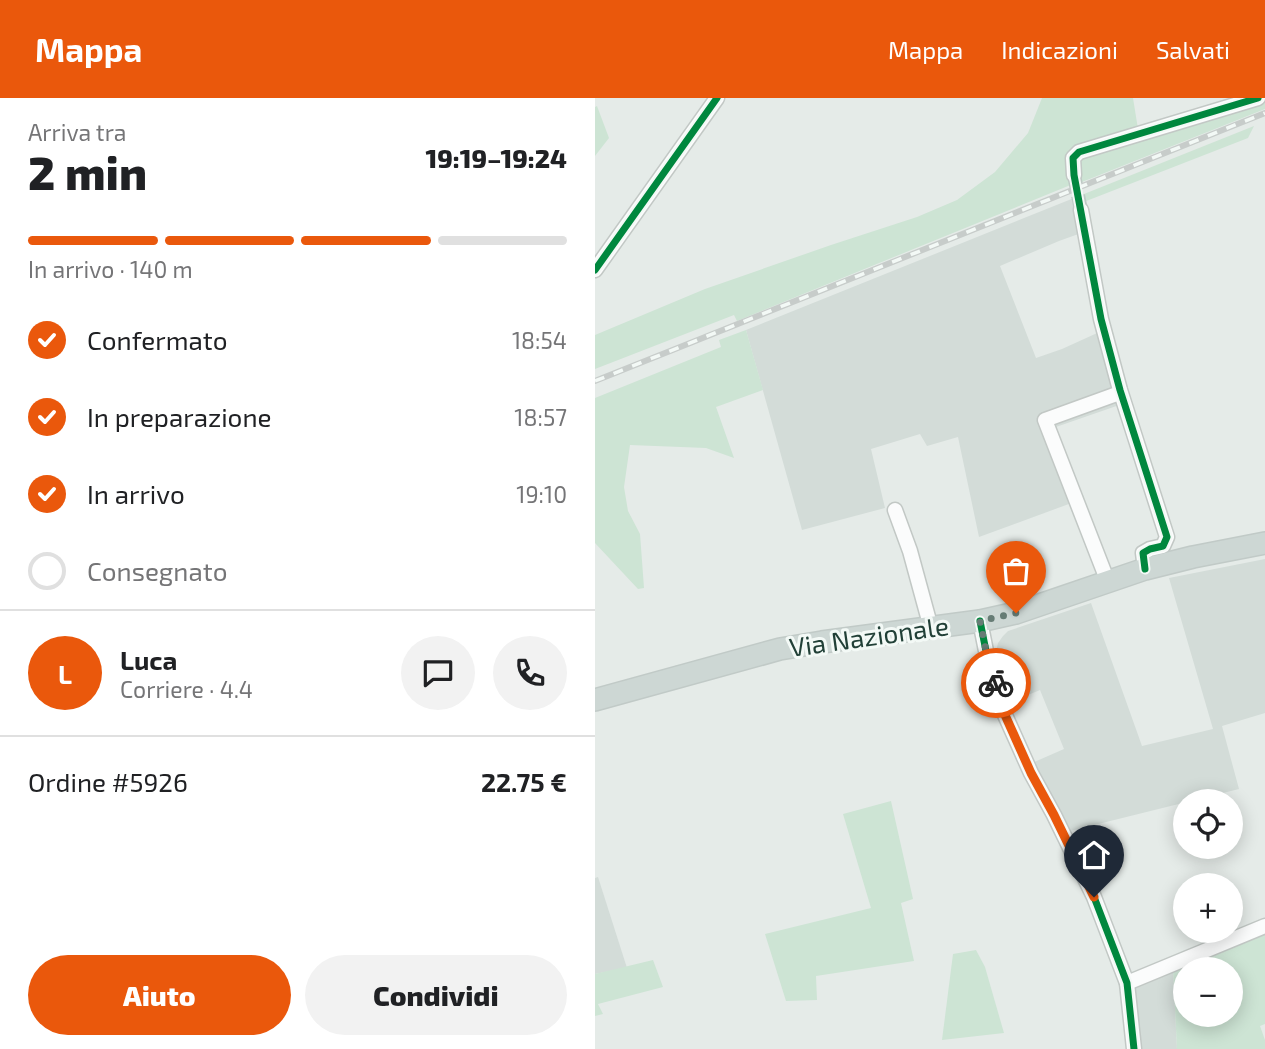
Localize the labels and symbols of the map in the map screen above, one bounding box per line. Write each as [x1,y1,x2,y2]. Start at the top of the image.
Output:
pin [986,541,1046,613]
street label: Via Nazionale [787,609,950,662]
courier [961,648,1031,718]
pin [1064,825,1124,897]

